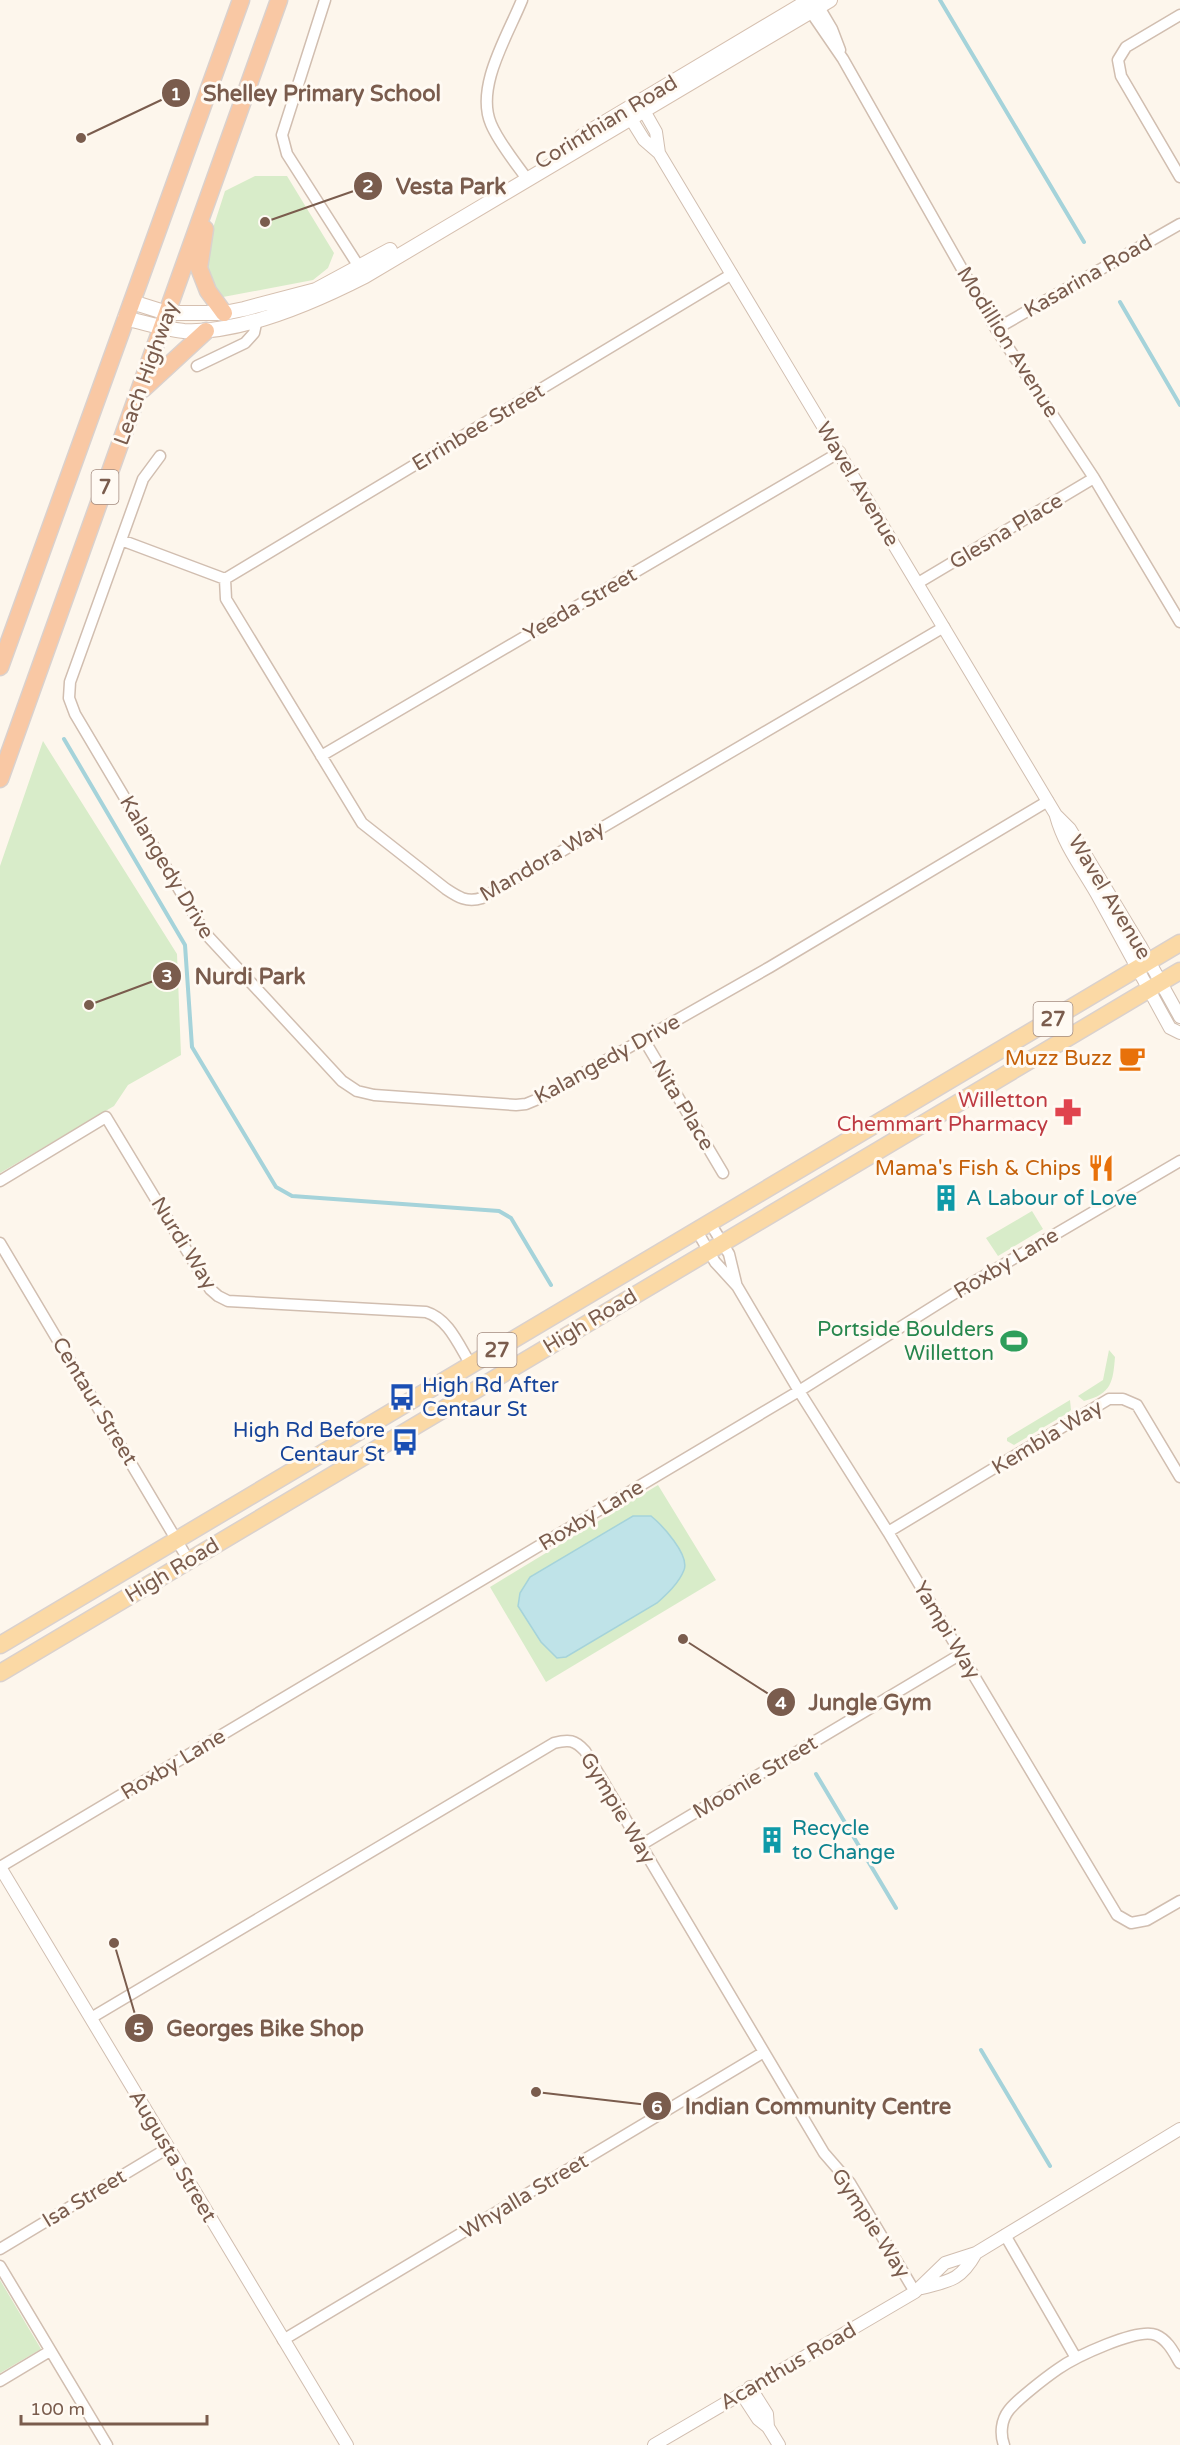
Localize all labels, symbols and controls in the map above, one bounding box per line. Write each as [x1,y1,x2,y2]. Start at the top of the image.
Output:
street label: Corinthian Road [531,70,682,175]
callout: Shelley Primary School [161,73,453,113]
text: Shelley Primary School [203,81,441,107]
text: 1 [170,83,182,105]
callout: Vesta Park [353,166,518,206]
text: Vesta Park [396,174,506,200]
text: 2 [362,175,374,197]
street label: Kasarina Road [1020,230,1157,323]
street label: Modillion Avenue [951,262,1064,422]
street label: Leach Highway [109,298,184,449]
street label: Errinbee Street [408,378,549,477]
street label: Wavel Avenue [811,418,905,551]
road number: 7 [92,470,118,504]
street label: Glesna Place [945,488,1067,575]
street label: Yeeda Street [519,562,641,647]
street label: Kalangedy Drive [114,791,219,943]
street label: Mandora Way [476,816,609,907]
street label: Wavel Avenue [1063,831,1157,964]
callout: Nurdi Park [152,956,317,996]
text: Nurdi Park [195,964,305,990]
text: 3 [161,965,173,987]
road number: 27 [1034,1002,1072,1036]
street label: Kalangedy Drive [530,1009,684,1110]
cafe icon: Muzz Buzz [1117,1043,1147,1073]
place label: Muzz Buzz [1005,1046,1112,1071]
street label: Nita Place [646,1055,719,1155]
place label: Willetton Chemmart Pharmacy [837,1088,1048,1137]
pharmacy icon: Willetton Chemmart Pharmacy [1053,1097,1083,1127]
restaurant icon: Mama's Fish & Chips [1086,1153,1116,1183]
place label: Mama's Fish & Chips [875,1156,1081,1181]
building icon: A Labour of Love [931,1183,961,1213]
place label: A Labour of Love [966,1186,1137,1211]
street label: Nurdi Way [145,1192,222,1294]
street label: Roxby Lane [950,1222,1063,1304]
street label: High Road [539,1284,642,1359]
place label: Portside Boulders Willetton [817,1317,994,1366]
sports icon: Portside Boulders Willetton [999,1326,1029,1356]
street label: Centaur Street [47,1333,143,1470]
road number: 27 [478,1333,516,1367]
place label: High Rd After Centaur St [422,1373,559,1422]
bus stop icon: High Rd After Centaur St [387,1382,417,1412]
street label: Kembla Way [988,1395,1107,1480]
place label: High Rd Before Centaur St [233,1418,385,1467]
bus stop icon: High Rd Before Centaur St [390,1427,420,1457]
street label: Roxby Lane [535,1474,648,1556]
street label: High Road [121,1533,224,1608]
street label: Yampi Way [908,1577,986,1684]
callout: Jungle Gym [766,1682,944,1722]
text: Jungle Gym [807,1690,932,1716]
text: 4 [775,1692,787,1714]
street label: Roxby Lane [117,1723,230,1805]
street label: Moonie Street [688,1730,822,1824]
street label: Gympie Way [575,1748,661,1869]
place label: Recycle to Change [792,1816,895,1865]
building icon: Recycle to Change [757,1825,787,1855]
callout: Georges Bike Shop [124,2008,376,2048]
text: Georges Bike Shop [166,2016,364,2042]
text: 5 [133,2018,145,2040]
street label: Augusta Street [123,2086,222,2227]
callout: Indian Community Centre [642,2086,963,2126]
text: Indian Community Centre [685,2094,951,2120]
text: 6 [651,2096,663,2118]
street label: Whyalla Street [456,2148,593,2244]
street label: Isa Street [38,2164,131,2233]
street label: Gympie Way [826,2164,915,2283]
street label: Acanthus Road [716,2317,861,2415]
scale bar [21,2388,207,2426]
text: 100 m [30,2398,85,2420]

